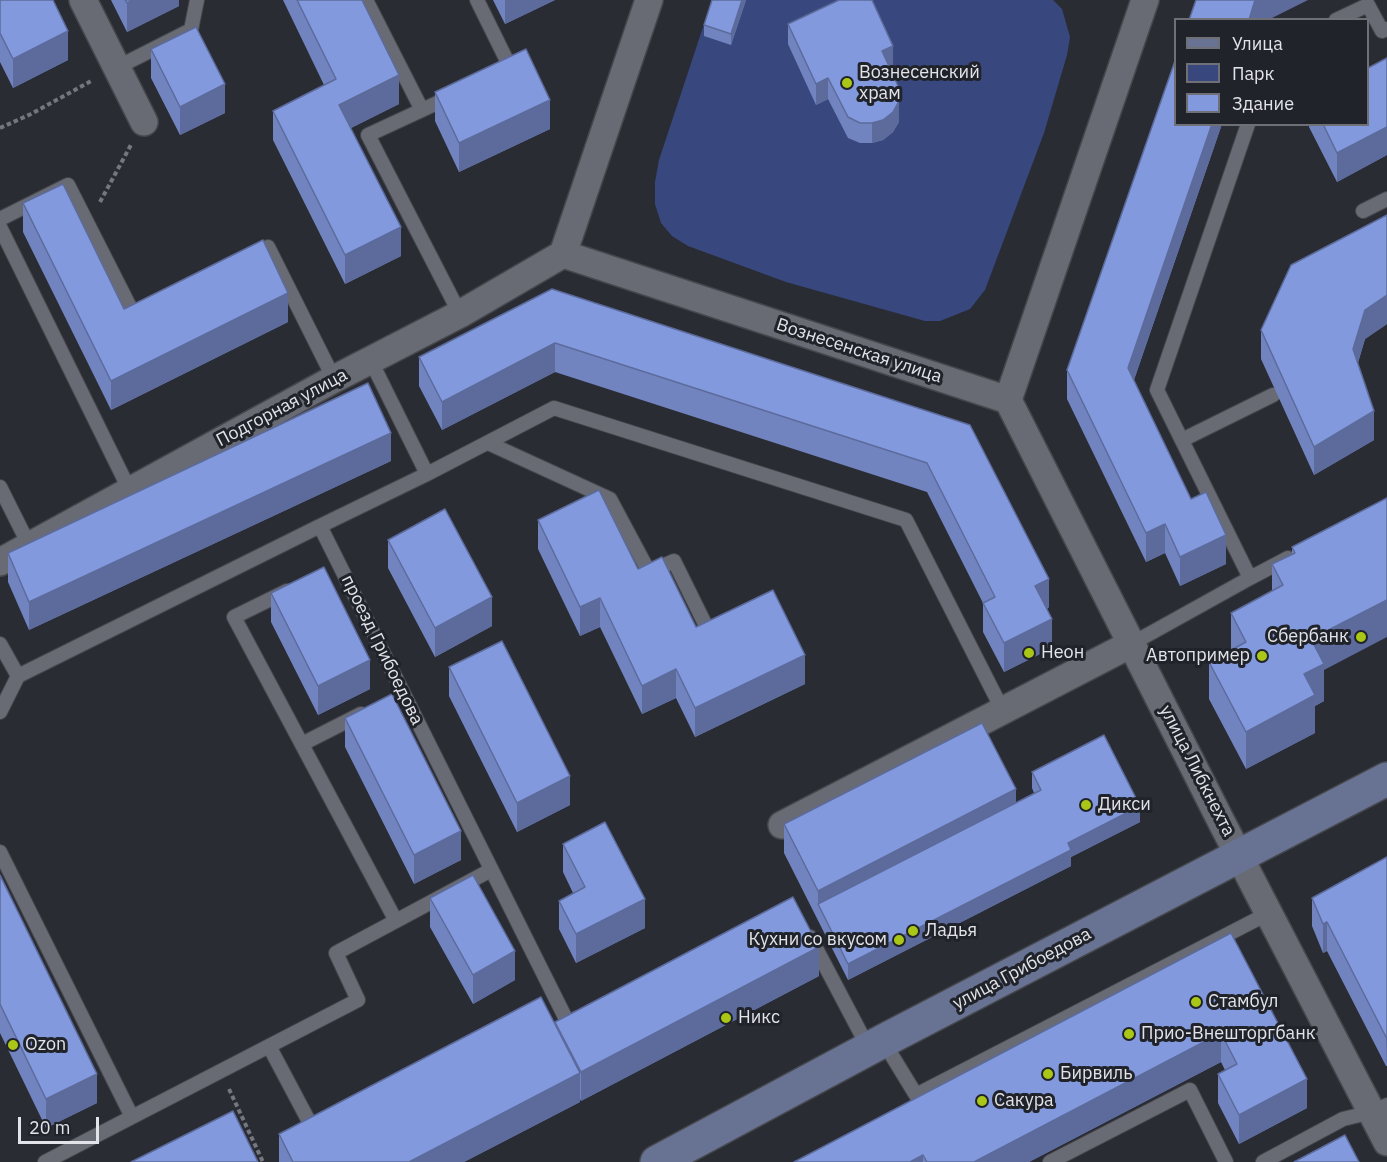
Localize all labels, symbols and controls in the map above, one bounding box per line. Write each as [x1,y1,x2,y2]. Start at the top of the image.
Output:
legend [1174,18,1369,126]
text: Улица [1232,32,1283,55]
place label: Вознесенский храм [859,62,980,104]
text: Парк [1232,62,1274,85]
marker: Вознесенский храм [840,76,854,90]
text: Здание [1232,92,1294,115]
street label: Вознесенская улица [774,314,944,388]
street label: Подгорная улица [213,364,351,452]
street label: проезд Грибоедова [336,571,428,729]
place label: Сбербанк [1267,626,1349,648]
marker: Сбербанк [1354,630,1368,644]
place label: Неон [1041,642,1084,664]
place label: Автопример [1146,645,1250,667]
marker: Неон [1022,646,1036,660]
marker: Автопример [1255,649,1269,663]
street label: улица Либкнехта [1155,702,1239,840]
place label: Дикси [1098,794,1151,816]
marker: Дикси [1079,798,1093,812]
place label: Ладья [925,920,977,942]
street label: улица Грибоедова [949,923,1095,1015]
marker: Ладья [906,924,920,938]
place label: Кухни со вкусом [749,929,887,951]
marker: Кухни со вкусом [892,933,906,947]
place label: Стамбул [1208,991,1279,1013]
marker: Стамбул [1189,995,1203,1009]
place label: Никс [738,1007,780,1029]
marker: Никс [719,1011,733,1025]
place label: Прио-Внешторгбанк [1141,1023,1316,1045]
marker: Прио-Внешторгбанк [1122,1027,1136,1041]
place label: Ozon [25,1034,66,1056]
marker: Ozon [6,1038,20,1052]
place label: Бирвиль [1060,1063,1133,1085]
marker: Бирвиль [1041,1067,1055,1081]
place label: Сакура [994,1090,1054,1112]
marker: Сакура [975,1094,989,1108]
scale bar [21,1105,102,1143]
text: 20 m [29,1116,71,1139]

